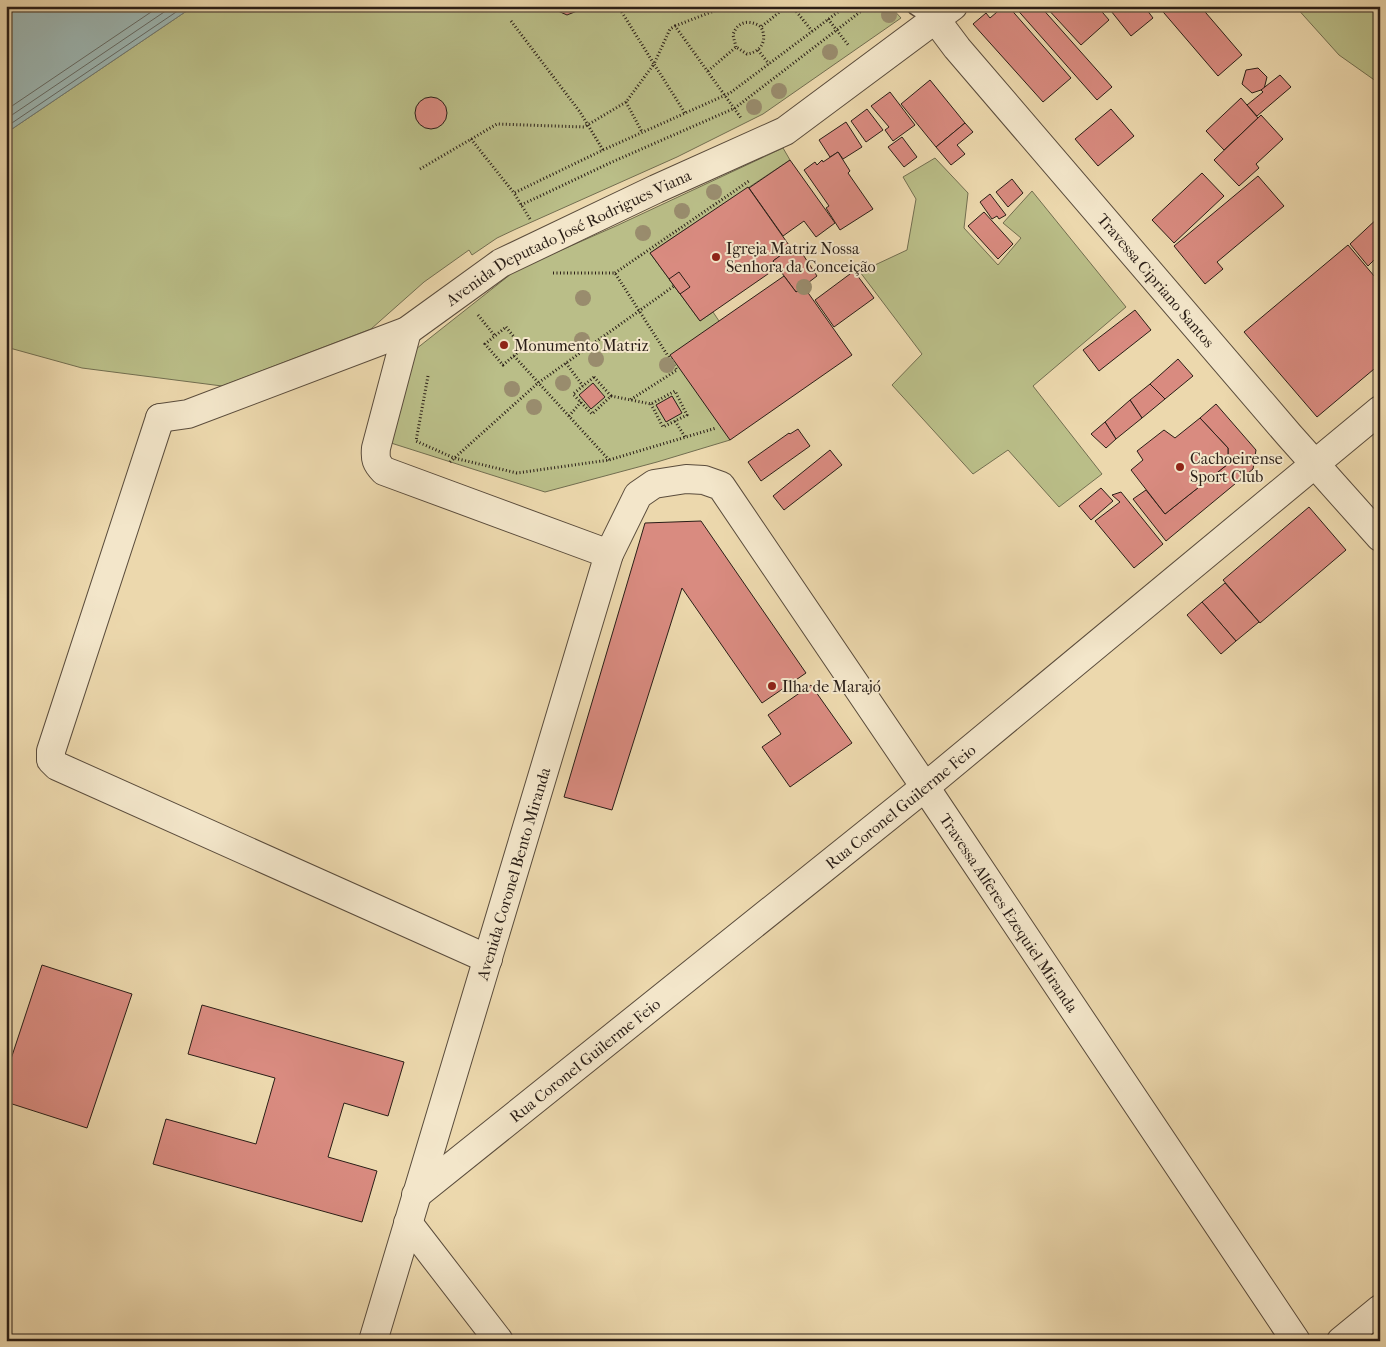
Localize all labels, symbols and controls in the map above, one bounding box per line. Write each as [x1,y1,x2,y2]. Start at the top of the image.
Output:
street label: Avenida Deputado José Rodrigues Viana [441,165,695,310]
street label: Travessa Cipriano Santos [1094,209,1219,351]
place label: Igreja Matriz Nossa Senhora da Conceição [726,239,876,276]
marker: Igreja Matriz Nossa Senhora da Conceição [710,251,722,263]
place label: Monumento Matriz [514,336,649,355]
marker: Monumento Matriz [498,339,510,351]
place label: Cachoeirense Sport Club [1190,449,1283,486]
marker: Cachoeirense Sport Club [1174,461,1186,473]
place label: Ilha de Marajó [782,677,881,696]
marker: Ilha de Marajó [766,680,778,692]
street label: Rua Coronel Guilerme Feio [821,740,979,873]
street label: Avenida Coronel Bento Miranda [472,764,554,983]
street label: Travessa Alferes Ezequiel Miranda [936,810,1083,1016]
street label: Rua Coronel Guilerme Feio [505,994,664,1126]

